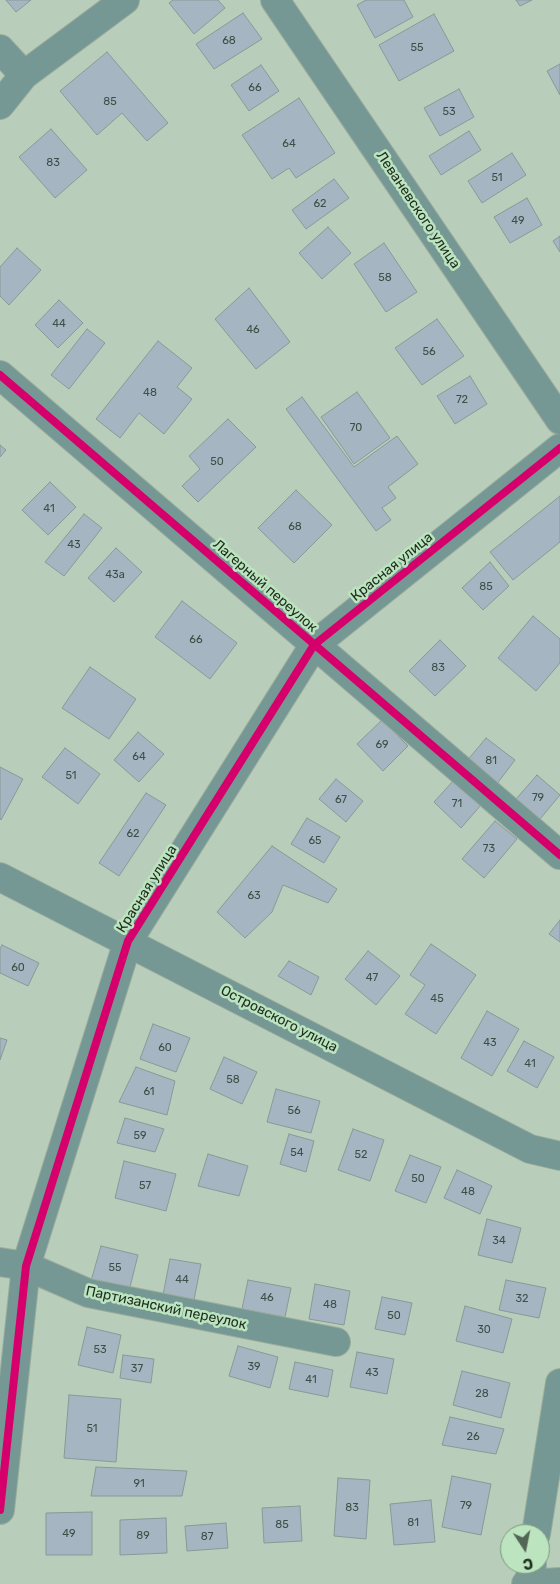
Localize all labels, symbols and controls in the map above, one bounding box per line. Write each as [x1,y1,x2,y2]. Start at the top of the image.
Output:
house number: 68 [222,34,236,48]
house number: 55 [410,41,424,55]
house number: 66 [248,81,262,95]
house number: 85 [103,95,117,109]
house number: 53 [442,105,456,119]
house number: 64 [282,137,296,151]
street label: Леваневского улица [372,148,464,272]
house number: 83 [46,156,60,170]
house number: 51 [491,171,503,185]
house number: 62 [313,197,327,211]
house number: 49 [511,214,525,228]
house number: 58 [378,271,392,285]
house number: 44 [52,317,66,331]
house number: 46 [246,323,260,337]
house number: 56 [422,345,436,359]
house number: 48 [143,386,157,400]
house number: 72 [456,393,468,407]
house number: 70 [350,421,362,435]
house number: 50 [210,455,224,469]
house number: 41 [43,502,55,516]
house number: 68 [288,520,302,534]
street label: Красная улица [348,529,436,605]
street label: Лагерный переулок [209,536,321,636]
house number: 43 [67,538,81,552]
house number: 43a [105,568,125,582]
house number: 85 [479,580,493,594]
house number: 66 [189,633,203,647]
house number: 83 [431,661,445,675]
house number: 69 [375,738,389,752]
house number: 64 [132,750,146,764]
house number: 81 [485,754,497,768]
house number: 51 [65,769,77,783]
house number: 79 [532,791,544,805]
house number: 67 [335,793,347,807]
house number: 71 [452,797,462,811]
house number: 62 [126,827,140,841]
house number: 65 [308,834,322,848]
street label: Красная улица [113,842,181,936]
house number: 73 [483,842,495,856]
house number: 63 [247,889,261,903]
house number: 60 [11,961,25,975]
house number: 47 [366,971,378,985]
street label: Островского улица [218,982,340,1056]
house number: 45 [430,992,444,1006]
house number: 43 [483,1036,497,1050]
house number: 60 [158,1041,172,1055]
house number: 41 [524,1057,536,1071]
house number: 58 [226,1073,240,1087]
house number: 61 [143,1085,155,1099]
house number: 56 [287,1104,301,1118]
house number: 59 [133,1129,147,1143]
house number: 54 [290,1146,304,1160]
house number: 52 [355,1148,367,1162]
house number: 50 [411,1172,425,1186]
house number: 57 [139,1179,151,1193]
house number: 48 [461,1185,475,1199]
house number: 34 [492,1234,506,1248]
house number: 55 [108,1261,122,1275]
house number: 44 [175,1273,189,1287]
street label: Партизанский переулок [84,1283,248,1333]
house number: 46 [260,1291,274,1305]
house number: 32 [515,1292,529,1306]
house number: 48 [323,1298,337,1312]
house number: 50 [387,1309,401,1323]
house number: 30 [477,1323,491,1337]
house number: 53 [93,1343,107,1357]
house number: 39 [247,1360,261,1374]
house number: 37 [131,1362,143,1376]
house number: 43 [365,1366,379,1380]
house number: 41 [305,1373,317,1387]
house number: 28 [475,1387,489,1401]
house number: 51 [86,1422,98,1436]
house number: 26 [466,1430,480,1444]
house number: 91 [133,1477,145,1491]
house number: 79 [460,1499,472,1513]
house number: 83 [345,1501,359,1515]
house number: 81 [407,1516,419,1530]
house number: 85 [275,1518,289,1532]
north arrow [500,1524,550,1574]
house number: 49 [62,1527,76,1541]
house number: 89 [136,1529,150,1543]
house number: 87 [201,1530,213,1544]
text: С [521,1554,534,1573]

